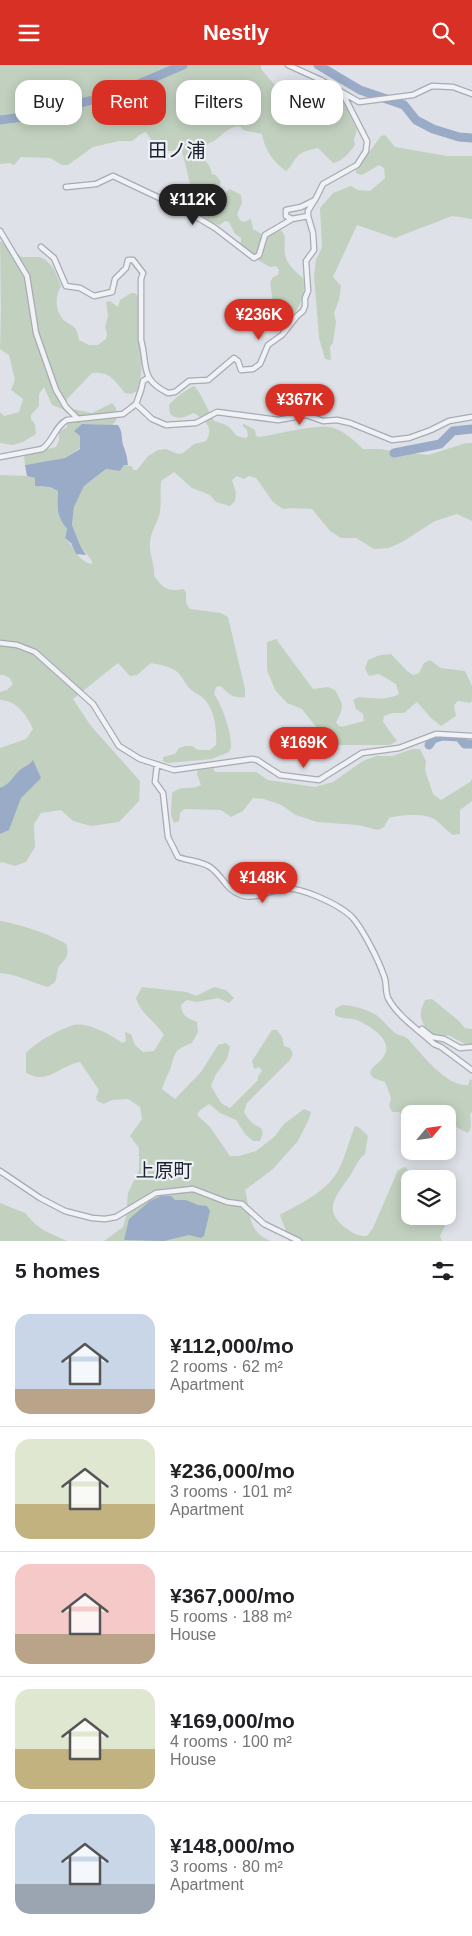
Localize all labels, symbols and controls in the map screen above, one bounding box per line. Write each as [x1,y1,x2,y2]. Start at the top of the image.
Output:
icon: menu [15,19,43,47]
icon: search [429,19,457,47]
text: Nestly [203,20,269,45]
chip: Buy [15,80,82,125]
chip: Rent [92,80,166,125]
chip: Filters [176,80,261,125]
chip: New [271,80,343,125]
district label: 田ノ浦 [148,140,206,161]
pin: ¥112K [158,184,228,226]
text: ¥112K [170,191,216,208]
pin: ¥236K [224,299,294,341]
text: ¥236K [235,306,283,323]
pin: ¥367K [265,383,335,426]
text: ¥367K [276,391,324,408]
pin: ¥169K [269,727,339,769]
text: ¥169K [280,734,328,751]
pin: ¥148K [228,861,298,904]
text: ¥148K [239,869,287,886]
north arrow [401,1105,456,1160]
map controls [401,1105,456,1225]
district label: 上原町 [135,1160,193,1181]
button: layers [401,1170,456,1225]
icon: filters [429,1257,457,1285]
text: 5 homes [15,1259,100,1282]
icon: home [55,1334,115,1394]
text: ¥112,000/mo [170,1334,294,1357]
text: 2 rooms · 62 m² [170,1358,283,1375]
text: Apartment [170,1376,244,1393]
icon: home [55,1459,115,1519]
text: ¥236,000/mo [170,1459,295,1482]
text: 3 rooms · 101 m² [170,1483,292,1500]
text: Apartment [170,1501,244,1518]
icon: home [55,1584,115,1644]
text: ¥367,000/mo [170,1584,295,1607]
text: 5 rooms · 188 m² [170,1608,292,1625]
text: House [170,1626,216,1643]
icon: home [55,1709,115,1769]
text: ¥169,000/mo [170,1709,295,1732]
text: 4 rooms · 100 m² [170,1733,292,1750]
text: House [170,1751,216,1768]
icon: home [55,1834,115,1894]
text: ¥148,000/mo [170,1834,295,1857]
text: 3 rooms · 80 m² [170,1858,283,1875]
text: Apartment [170,1876,244,1893]

